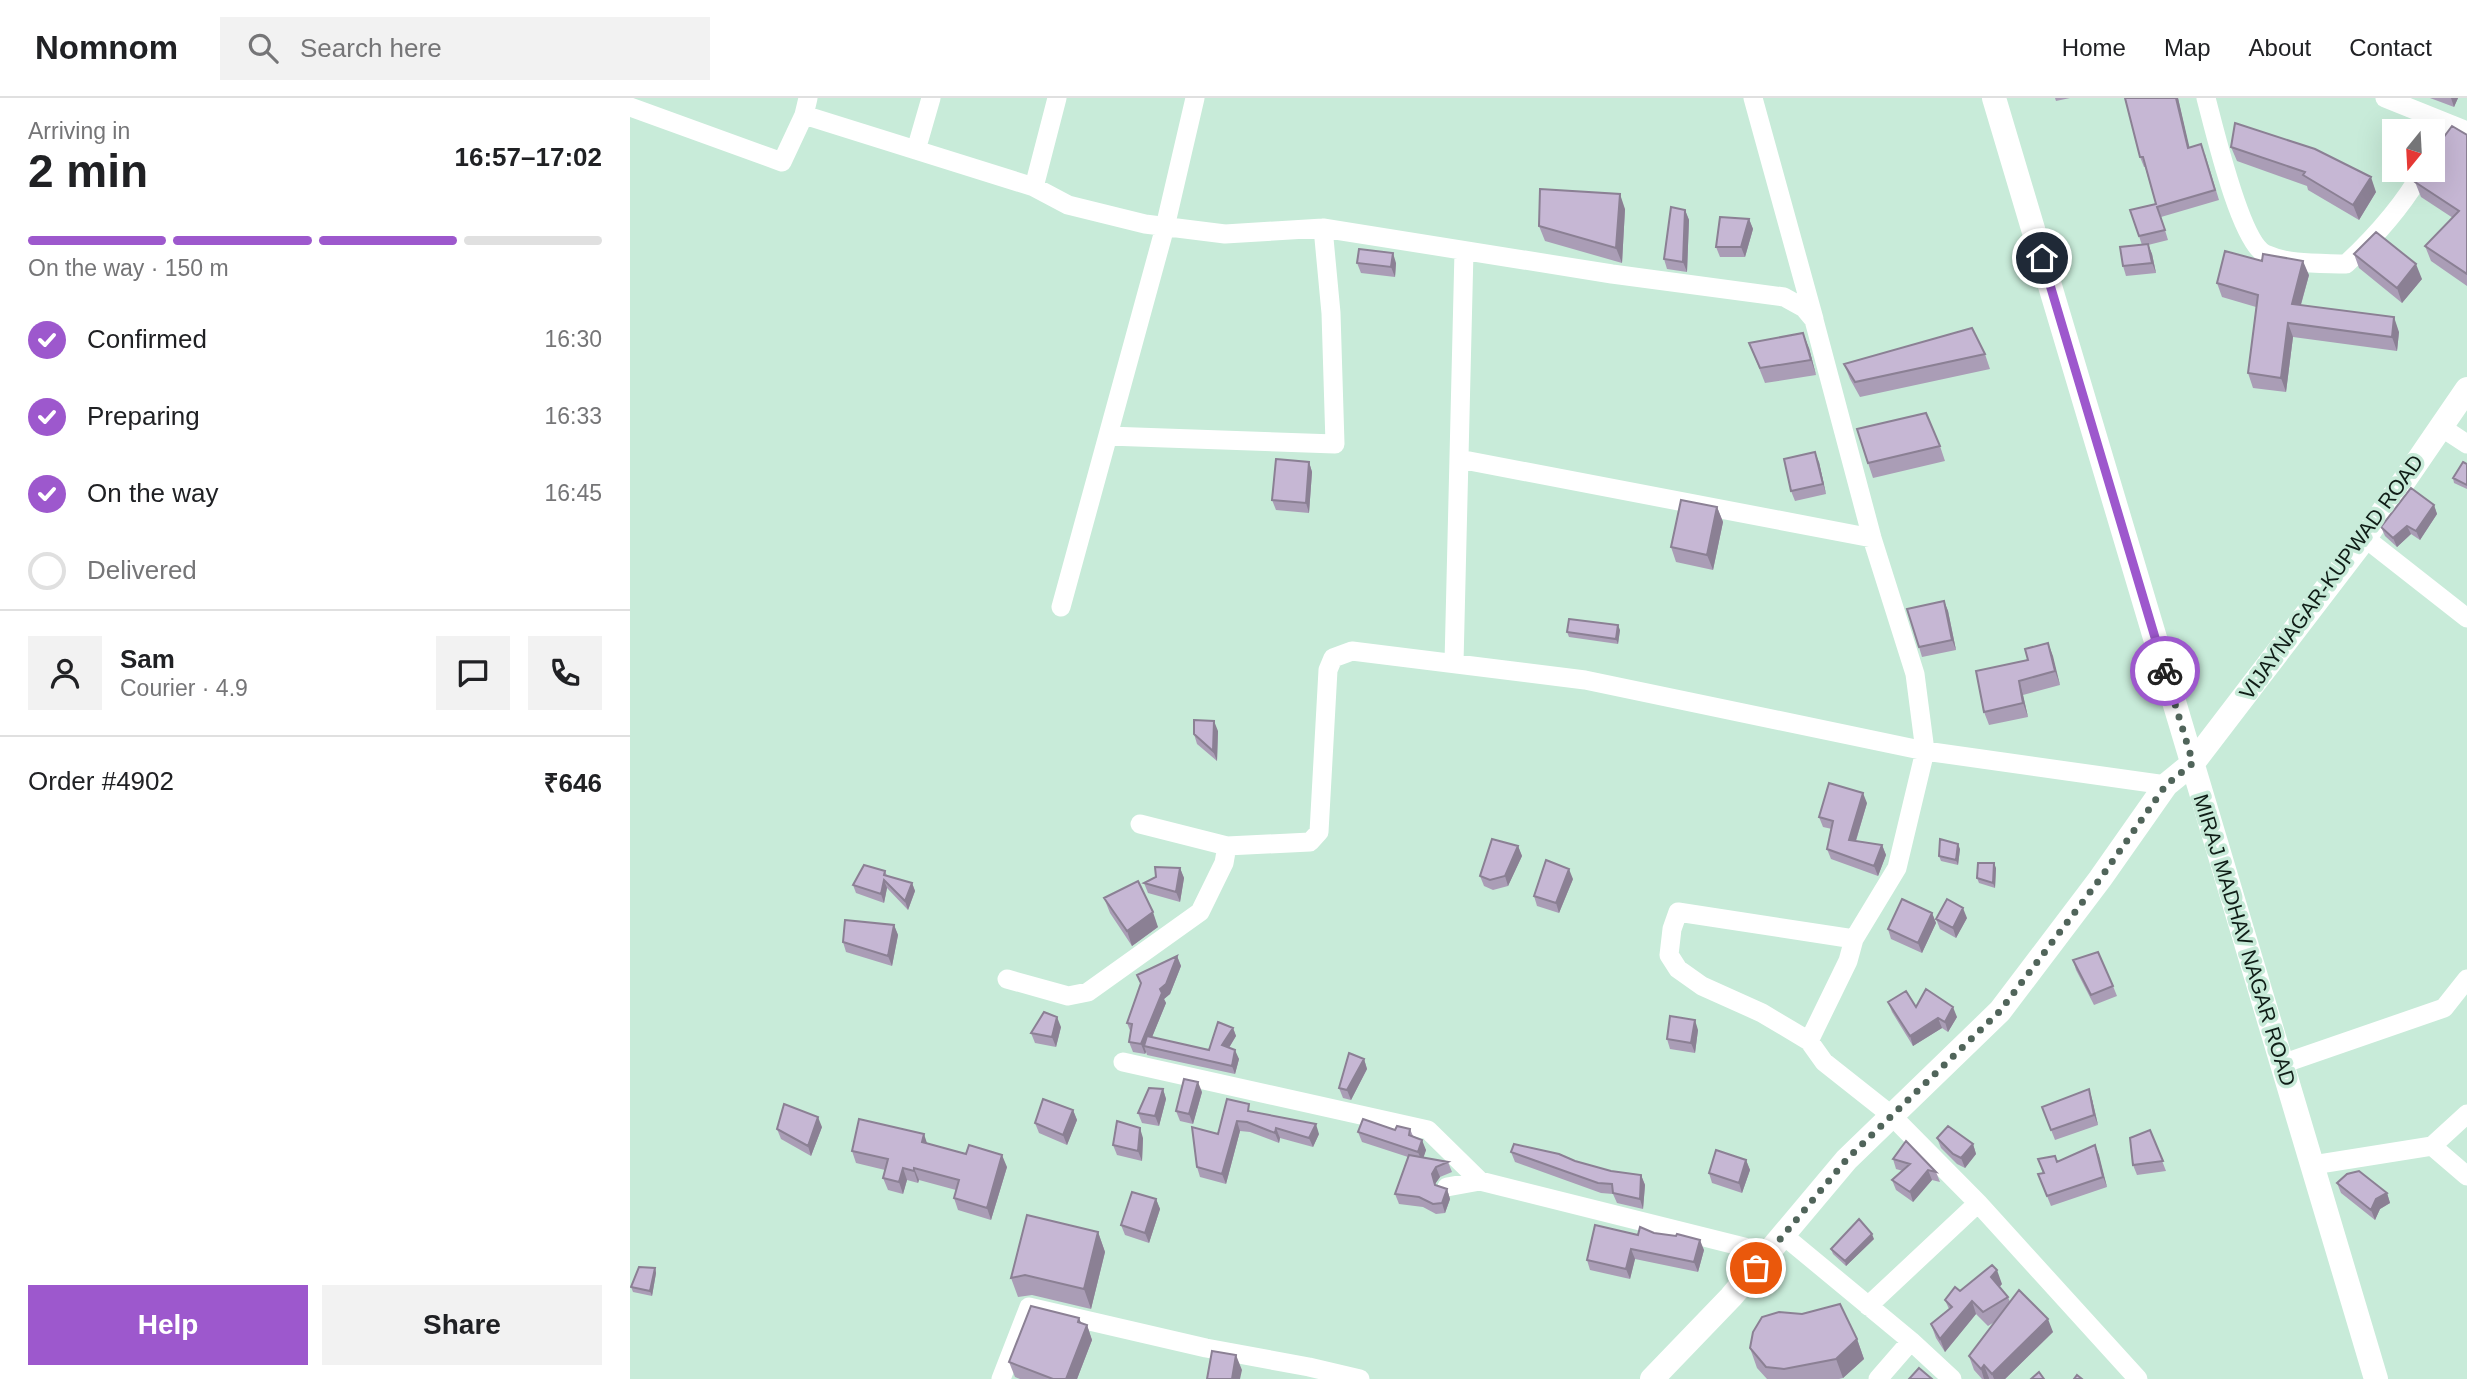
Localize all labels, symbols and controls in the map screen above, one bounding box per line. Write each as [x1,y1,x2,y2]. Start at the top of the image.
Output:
search box [220,17,710,80]
text: Nomnom [35,29,178,66]
icon: search [244,29,282,67]
text: Search here [300,33,442,63]
text: Home [2062,34,2126,61]
text: Map [2164,34,2211,61]
text: About [2249,34,2311,61]
text: Contact [2349,34,2432,61]
text: Arriving in [28,118,130,144]
north arrow [2382,119,2445,182]
map controls [2382,119,2445,182]
text: 16:57–17:02 [455,142,602,172]
text: 2 min [28,145,148,197]
pin [2012,228,2072,288]
icon: home [2023,239,2061,277]
text: On the way · 150 m [28,255,229,281]
icon: check [28,321,66,359]
text: Confirmed [87,324,207,354]
text: 16:30 [544,326,602,352]
icon: check [28,398,66,436]
text: Preparing [87,401,200,431]
text: 16:33 [544,403,602,429]
street label: VIJAYNAGAR-KUPWAD ROAD [2235,450,2427,704]
icon: check [28,475,66,513]
text: On the way [87,478,219,508]
text: 16:45 [544,480,602,506]
text: Delivered [87,555,197,585]
button: person [28,636,102,710]
button: chat [436,636,510,710]
button: phone [528,636,602,710]
courier [2130,636,2200,706]
text: Sam [120,644,175,674]
icon: bike [2146,652,2184,690]
text: Courier · 4.9 [120,675,248,701]
text: Order #4902 [28,766,174,796]
text: ₹646 [544,768,602,798]
street label: MIRAJ MADHAV NAGAR ROAD [2190,791,2300,1089]
pin [1726,1238,1786,1298]
icon: bag [1737,1249,1775,1287]
button: Help [28,1285,308,1365]
button: Share [322,1285,602,1365]

